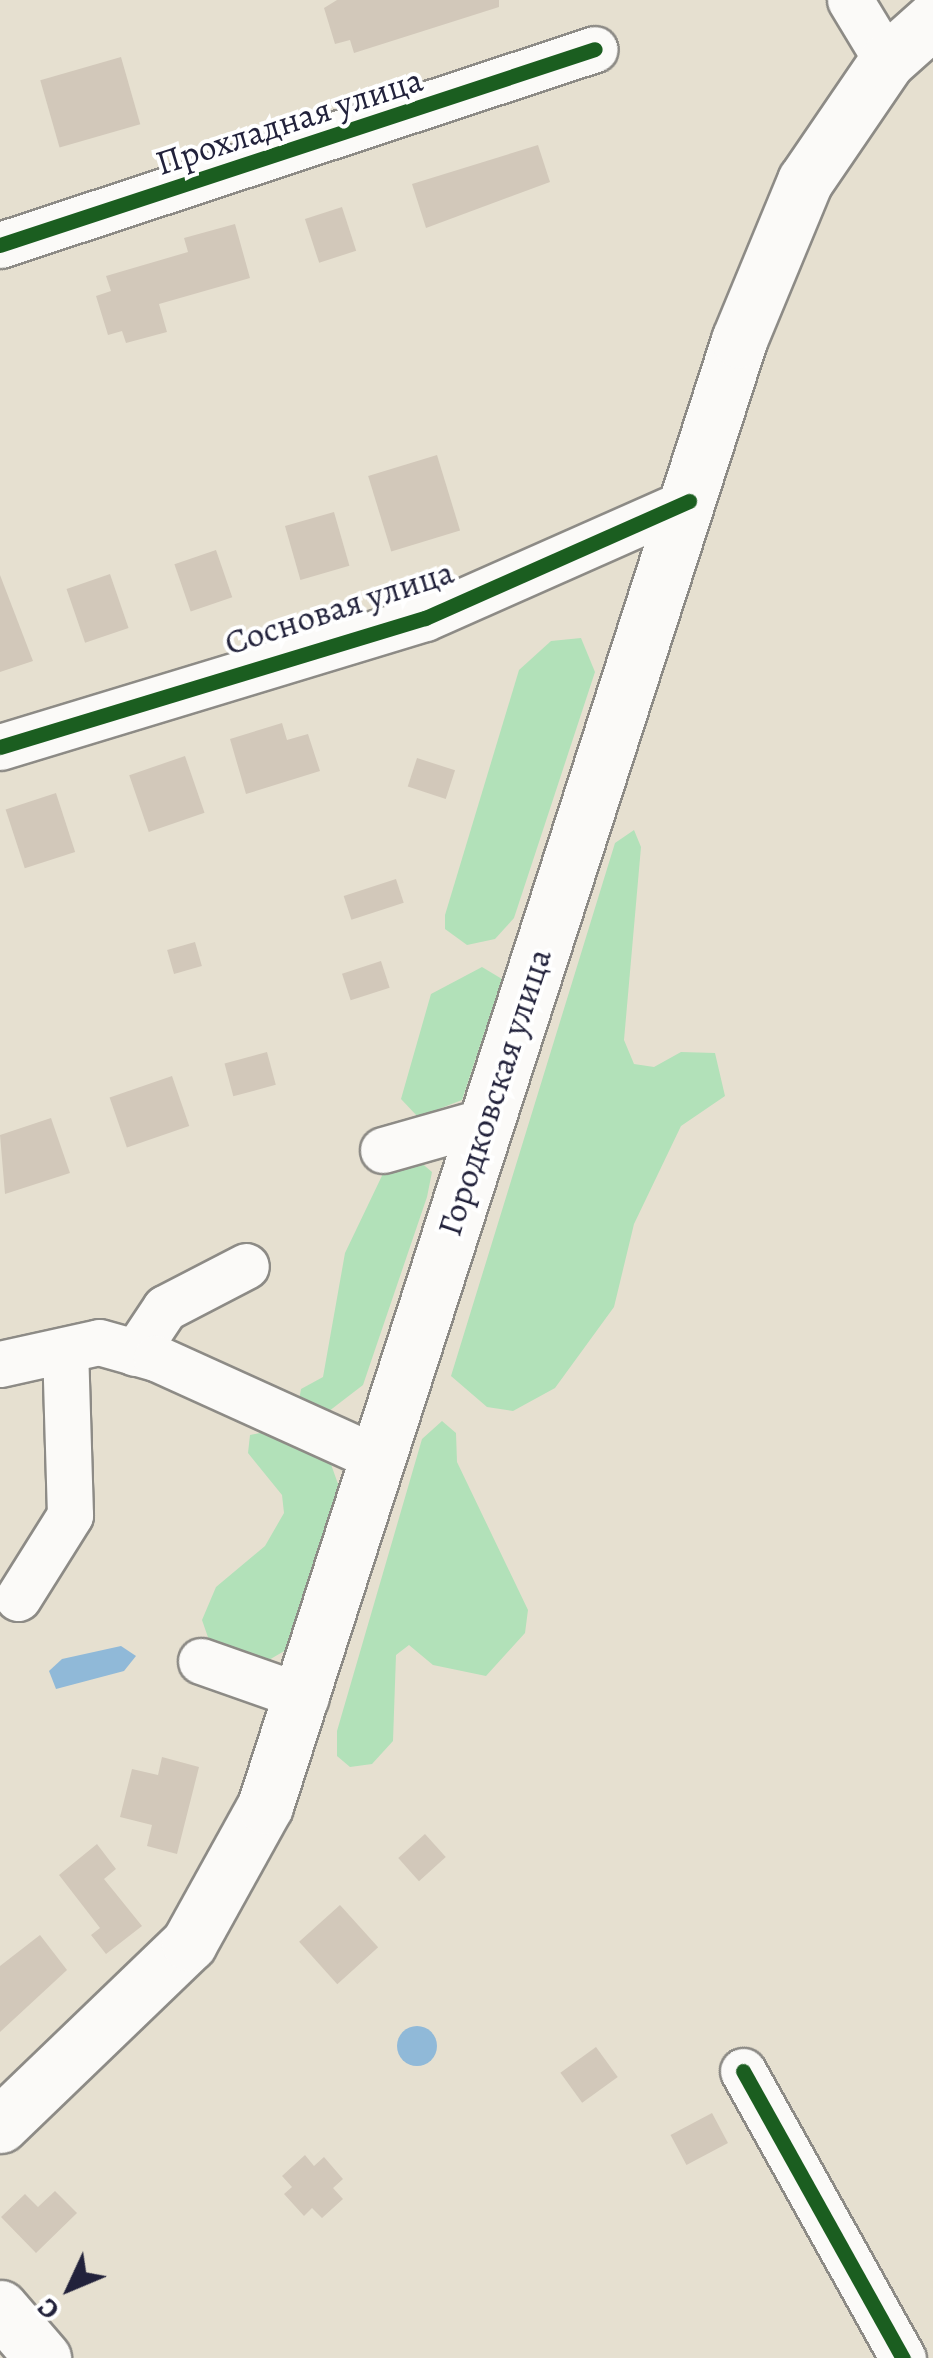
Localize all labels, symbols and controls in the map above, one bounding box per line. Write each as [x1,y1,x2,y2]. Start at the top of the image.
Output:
street label: Прохладная улица [150,58,428,184]
street label: Сосновая улица [219,550,459,664]
street label: Городковская улица [428,943,560,1241]
north arrow [20,2238,120,2338]
text: С [29,2289,68,2328]

